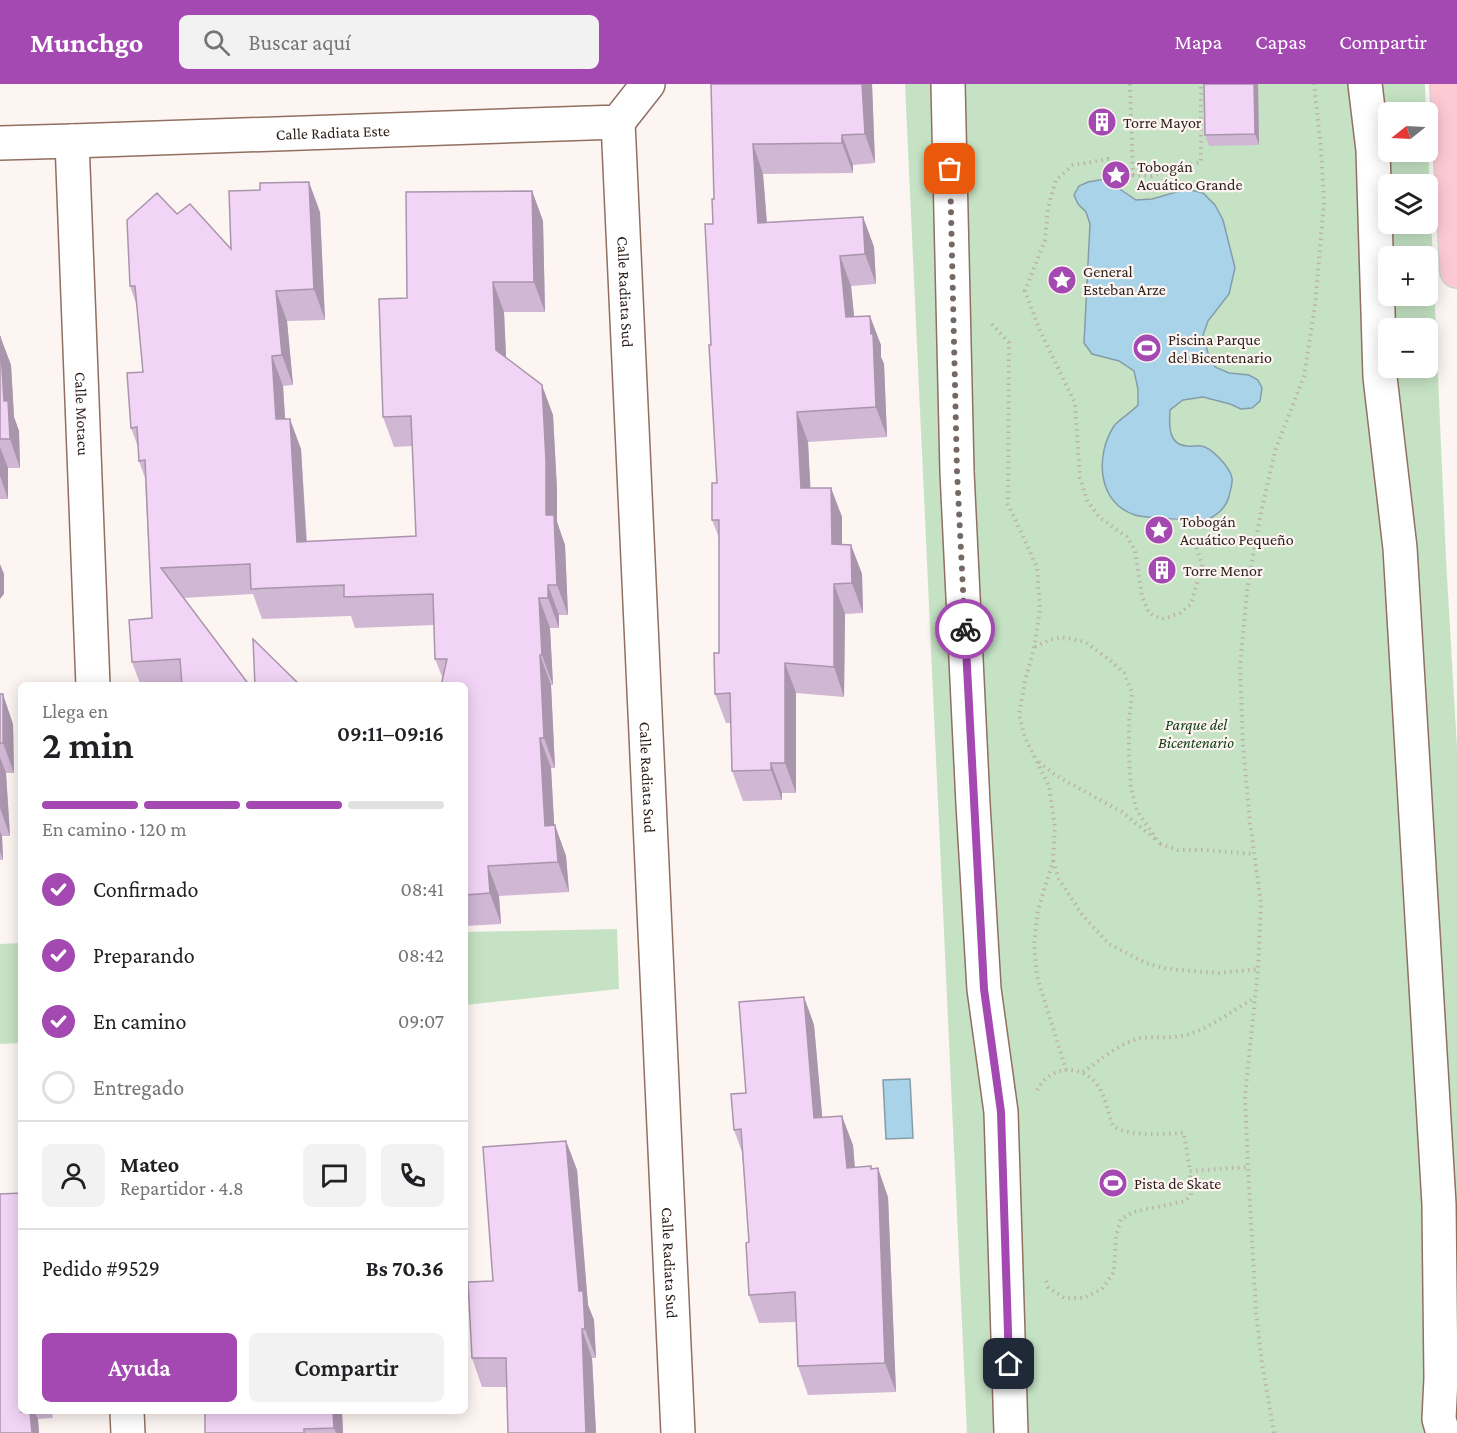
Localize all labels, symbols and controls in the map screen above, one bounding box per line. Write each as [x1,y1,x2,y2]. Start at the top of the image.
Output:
search box [179,15,599,69]
icon: search [200,26,233,59]
text: Munchgo [30,27,143,58]
text: Buscar aquí [248,30,351,55]
text: Mapa [1174,30,1222,54]
text: Capas [1255,30,1306,54]
text: Compartir [1339,30,1427,54]
north arrow [1378,102,1438,162]
map controls [1378,102,1438,378]
building icon: Torre Mayor [1086,106,1118,138]
place label: Torre Mayor [1123,114,1202,132]
street label: Calle Radiata Este [275,121,390,142]
pin [924,143,975,194]
icon: bag [933,152,966,185]
place label: Tobogán Acuático Grande [1137,158,1243,193]
place icon: Tobogán Acuático Grande [1100,159,1132,191]
button: layers [1378,174,1438,234]
street label: Calle Radiata Sud [615,236,637,348]
button: + [1378,246,1438,306]
place label: General Esteban Arze [1083,263,1166,298]
place icon: General Esteban Arze [1046,264,1078,296]
button: − [1378,318,1438,378]
place label: Piscina Parque del Bicentenario [1168,331,1272,366]
sports icon: Piscina Parque del Bicentenario [1131,332,1163,364]
street label: Calle Motacu [72,371,93,457]
place label: Tobogán Acuático Pequeño [1180,513,1294,549]
place icon: Tobogán Acuático Pequeño [1143,514,1175,546]
building icon: Torre Menor [1146,554,1178,586]
place label: Torre Menor [1183,562,1263,579]
courier [935,599,995,659]
icon: bike [949,613,982,646]
text: Llega en [42,700,108,722]
park label: Parque del Bicentenario [1158,716,1234,751]
text: 09:11–09:16 [337,721,444,746]
street label: Calle Radiata Sud [637,721,659,834]
text: 2 min [42,723,134,766]
text: En camino · 120 m [42,818,187,840]
icon: check [42,873,75,906]
text: Confirmado [93,877,199,902]
text: 08:41 [401,878,444,900]
icon: check [42,939,75,972]
text: Preparando [93,943,195,968]
text: 08:42 [398,944,444,966]
icon: check [42,1005,75,1038]
text: En camino [93,1009,186,1034]
text: 09:07 [398,1010,444,1032]
text: Entregado [93,1075,184,1100]
button: person [42,1144,105,1207]
button: chat [303,1144,366,1207]
button: phone [381,1144,444,1207]
text: Mateo [120,1152,179,1177]
sports icon: Pista de Skate [1097,1167,1129,1199]
place label: Pista de Skate [1134,1175,1221,1192]
text: Repartidor · 4.8 [120,1177,244,1199]
street label: Calle Radiata Sud [659,1207,681,1319]
text: Pedido #9529 [42,1256,160,1281]
text: Bs 70.36 [366,1256,444,1281]
button: Ayuda [42,1333,237,1402]
button: Compartir [249,1333,444,1402]
pin [983,1338,1034,1389]
icon: home [992,1347,1025,1380]

